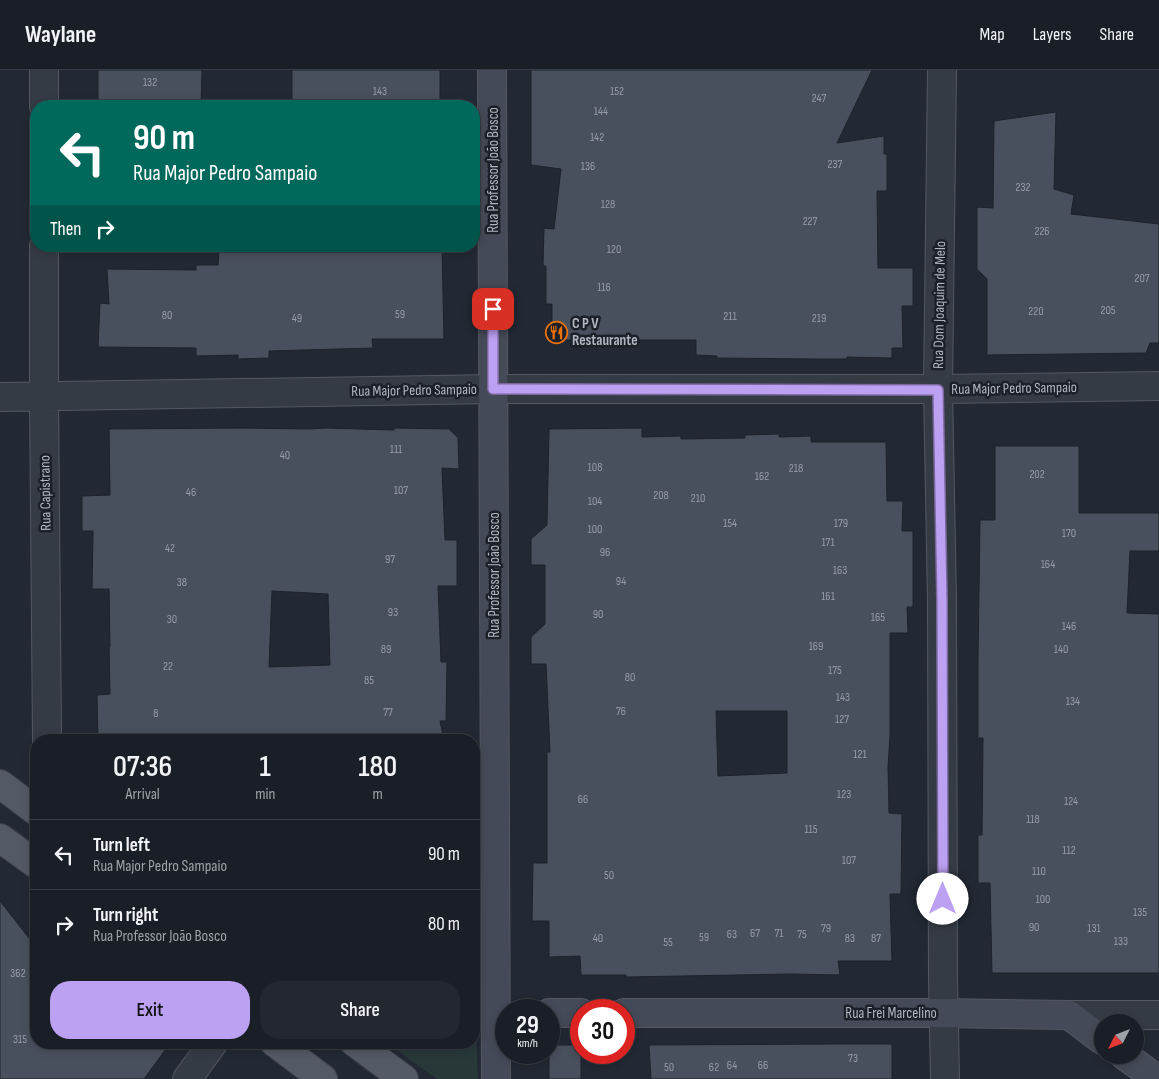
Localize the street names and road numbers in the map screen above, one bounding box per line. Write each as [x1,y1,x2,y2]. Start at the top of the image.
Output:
street label: Rua Professor João Bosco [484,107,503,233]
street label: Rua Dom Joaquim de Melo [929,241,950,369]
street label: Rua Major Pedro Sampaio [951,378,1077,399]
street label: Rua Major Pedro Sampaio [351,380,477,401]
street label: Rua Capistrano [35,455,56,531]
street label: Rua Professor João Bosco [485,512,504,638]
street label: Rua Frei Marcelino [845,1004,937,1023]

